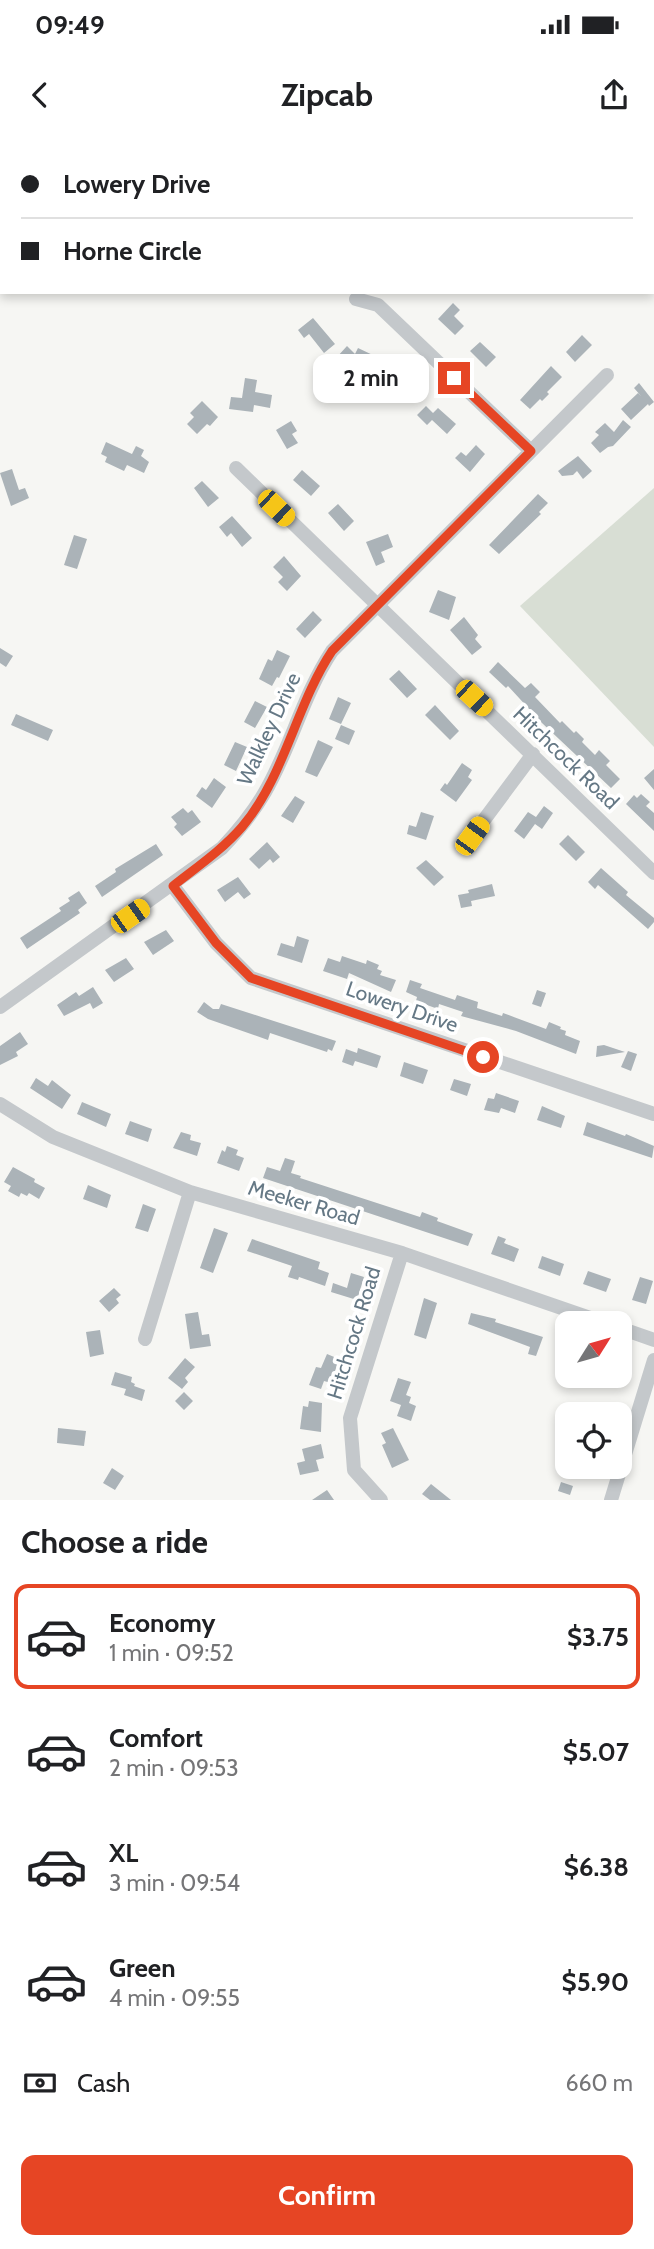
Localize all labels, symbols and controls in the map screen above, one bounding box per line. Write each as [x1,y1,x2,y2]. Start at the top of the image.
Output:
text: 09:49 [35,9,105,41]
text: Zipcab [281,75,373,114]
icon: back [21,76,59,114]
icon: share [595,76,633,114]
text: Lowery Drive [63,168,210,200]
text: Horne Circle [63,235,202,267]
callout: 2 min [314,354,430,402]
route end [438,362,470,394]
text: 2 min [343,364,399,392]
car [254,486,299,530]
street label: Walkley Drive [232,668,306,789]
car [452,676,497,720]
street label: Hitchcock Road [508,701,624,814]
car [452,813,493,859]
car [107,895,154,937]
street label: Lowery Drive [343,976,462,1037]
route start [467,1041,499,1073]
street label: Meeker Road [245,1175,363,1230]
street label: Hitchcock Road [322,1264,386,1402]
north arrow [555,1311,632,1388]
map controls [555,1311,632,1479]
button: locate [555,1402,632,1479]
text: Choose a ride [21,1522,208,1561]
icon: car [25,1605,88,1668]
text: Economy [109,1607,215,1639]
text: $3.75 [567,1621,629,1653]
text: 1 min · 09:52 [109,1639,234,1667]
icon: car [25,1720,88,1783]
text: Comfort [109,1722,203,1754]
text: $5.07 [563,1736,629,1768]
text: 2 min · 09:53 [109,1754,239,1782]
icon: car [25,1835,88,1898]
text: XL [109,1837,138,1869]
text: $6.38 [564,1851,629,1883]
text: 3 min · 09:54 [109,1869,240,1897]
icon: car [25,1950,88,2013]
text: Green [109,1952,176,1984]
text: $5.90 [562,1966,629,1998]
text: 4 min · 09:55 [109,1984,240,2012]
icon: cash [21,2064,59,2102]
text: Cash [77,2067,130,2099]
text: 660 m [565,2069,633,2097]
button: Confirm [21,2155,633,2235]

